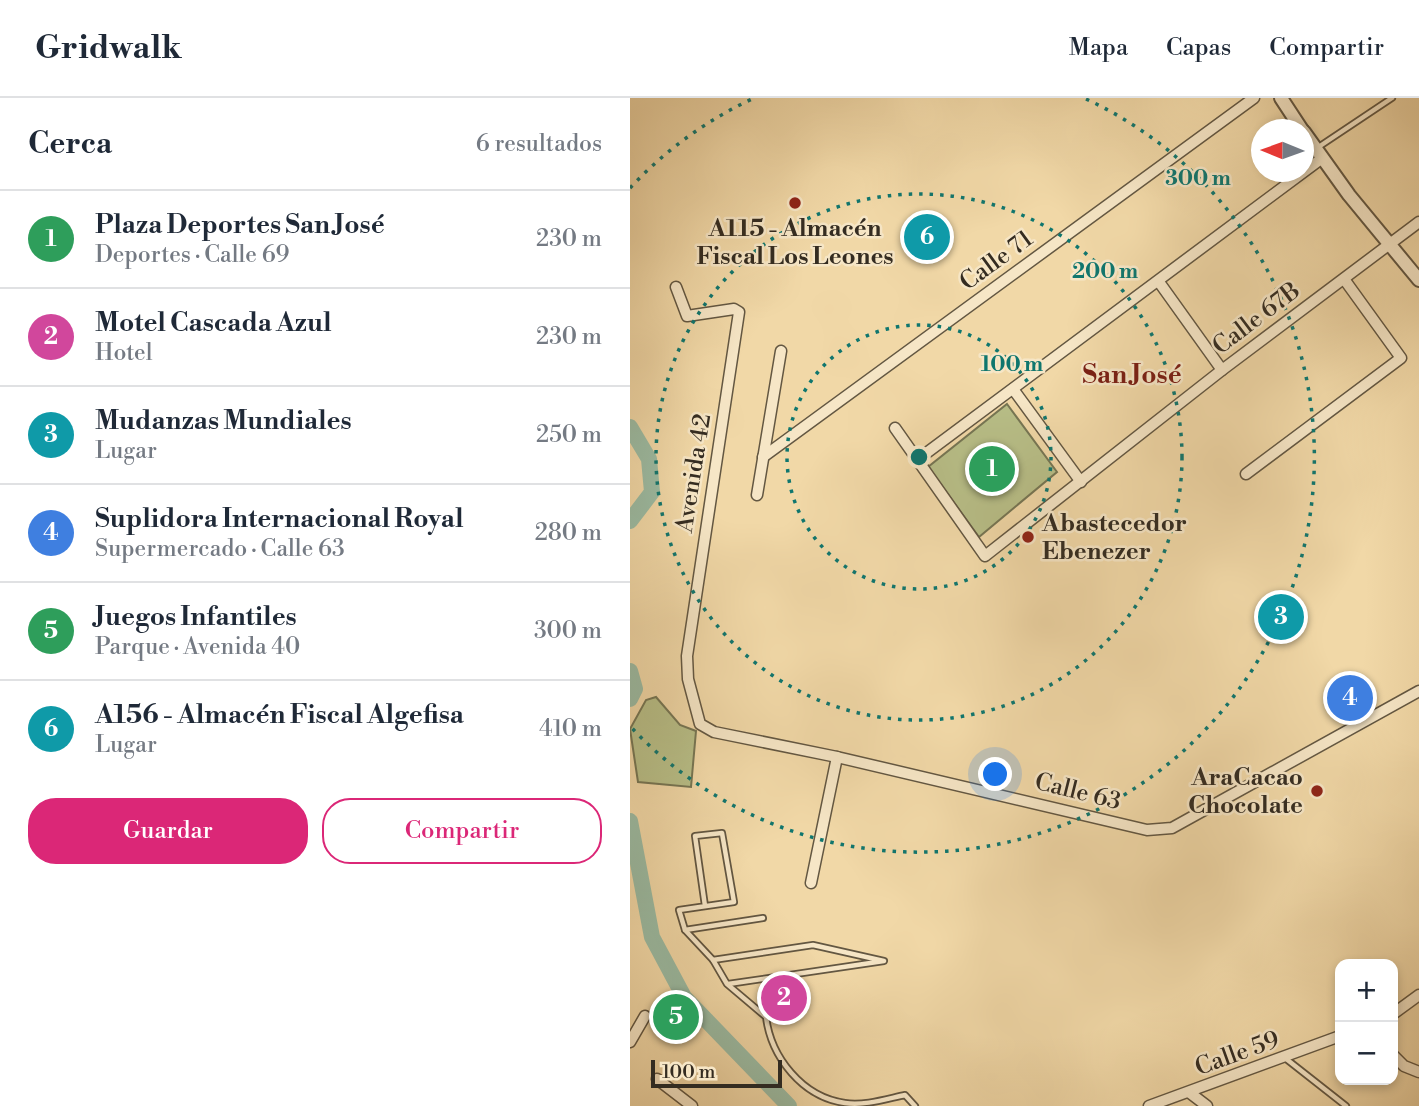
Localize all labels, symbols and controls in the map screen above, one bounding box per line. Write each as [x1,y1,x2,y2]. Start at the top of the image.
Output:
text: Gridwalk [35,28,182,69]
text: Mapa [1069,33,1128,63]
text: Capas [1166,33,1231,63]
text: Compartir [1269,33,1384,63]
north arrow [1251,119,1314,182]
text: Cerca [28,125,112,163]
text: 6 resultados [476,130,602,158]
text: 300 m [1165,166,1231,192]
marker: A115 - Almacén Fiscal Los Leones [787,195,803,211]
text: Plaza Deportes San José [95,209,385,241]
pin: 6 [904,211,950,263]
place label: A115 - Almacén Fiscal Los Leones [696,214,894,272]
street label: Calle 71 [954,224,1040,297]
text: 1 [45,225,57,253]
text: 230 m [536,225,602,253]
text: Deportes · Calle 69 [95,241,290,269]
text: 200 m [1072,259,1138,285]
street label: Calle 67B [1207,276,1306,362]
text: Motel Cascada Azul [95,307,331,339]
text: 2 [44,323,58,351]
text: 230 m [536,323,602,351]
text: Hotel [95,339,153,367]
text: 100 m [981,352,1043,378]
district label: San José [1082,359,1182,391]
text: Mudanzas Mundiales [95,405,352,437]
street label: Avenida 42 [670,412,718,536]
text: 3 [44,421,58,449]
text: 250 m [536,421,602,449]
text: Lugar [95,437,157,465]
pin: 1 [969,443,1015,495]
centre of rings [907,445,931,469]
text: Suplidora Internacional Royal [95,503,463,535]
place label: Abastecedor Ebenezer [1041,509,1187,567]
text: 4 [43,519,59,547]
text: 280 m [535,519,602,547]
marker: Abastecedor Ebenezer [1020,529,1036,545]
text: Supermercado · Calle 63 [95,535,345,563]
pin: 3 [1258,591,1304,643]
text: Juegos Infantiles [95,601,297,633]
text: 5 [44,617,58,645]
text: 300 m [534,617,602,645]
text: Parque · Avenida 40 [95,633,300,661]
pin: 4 [1327,672,1373,724]
text: A156 - Almacén Fiscal Algefisa [95,699,464,731]
text: 6 [44,715,58,743]
text: 410 m [539,715,602,743]
text: Lugar [95,731,157,759]
your location [978,757,1012,791]
place label: AraCacao Chocolate [1188,763,1303,821]
street label: Calle 63 [1032,767,1124,817]
marker: AraCacao Chocolate [1309,783,1325,799]
button: Guardar [28,798,308,864]
button: Compartir [322,798,602,864]
map controls [1335,959,1398,1085]
button: + [1335,959,1398,1022]
pin: 2 [761,972,807,1024]
pin: 5 [653,991,699,1043]
button: − [1335,1022,1398,1085]
street label: Calle 59 [1191,1025,1284,1083]
scale bar [651,1057,782,1089]
text: 100 m [662,1060,715,1084]

